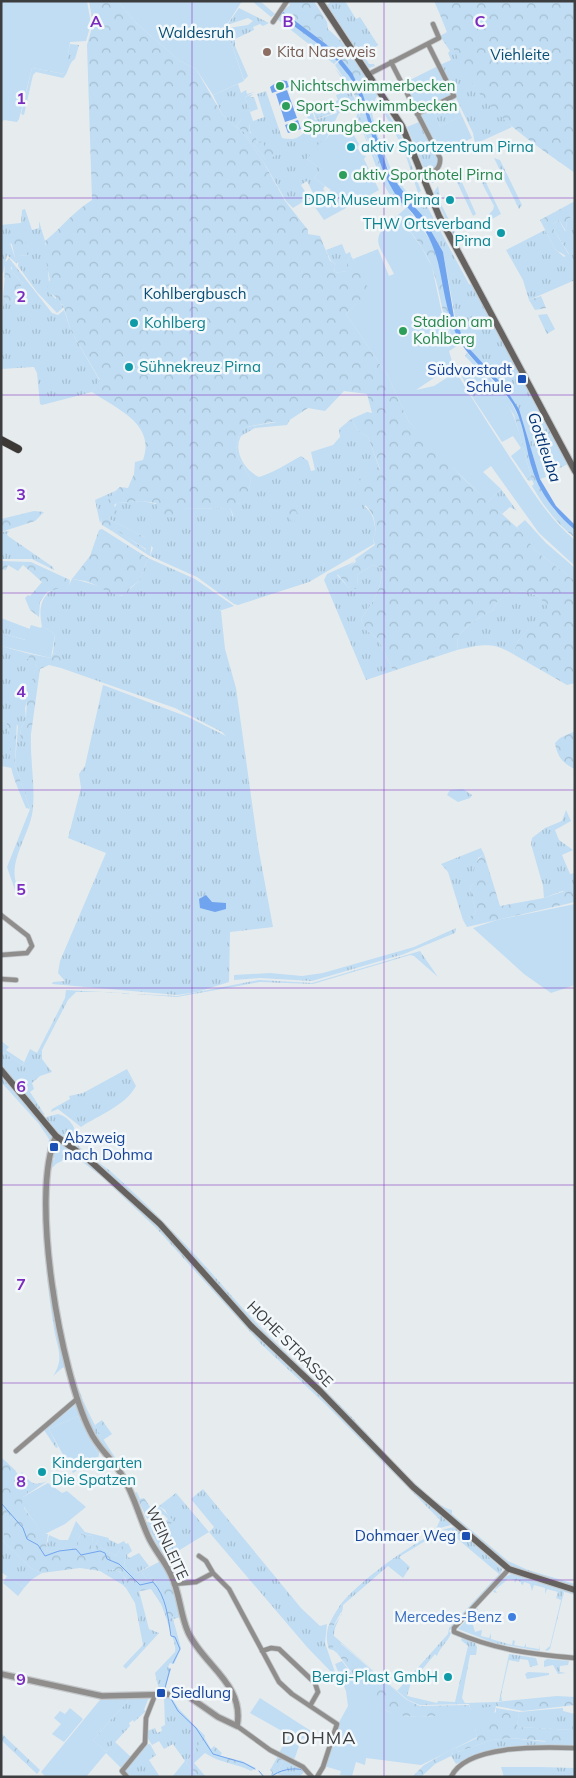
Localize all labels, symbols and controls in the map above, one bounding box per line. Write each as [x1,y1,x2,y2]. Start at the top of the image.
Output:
text: A [90,11,102,31]
text: B [282,11,294,31]
text: C [475,11,486,31]
park label: Waldesruh [158,23,234,42]
place label: Kita Naseweis [277,42,376,61]
park label: Viehleite [490,45,550,64]
marker: Kita Naseweis [261,46,273,58]
place label: Nichtschwimmerbecken [290,76,455,95]
marker: Nichtschwimmerbecken [274,80,286,92]
text: 1 [16,88,26,108]
place label: Sport-Schwimmbecken [296,96,457,115]
marker: Sport-Schwimmbecken [280,100,292,112]
place label: Sprungbecken [303,117,402,136]
marker: Sprungbecken [287,121,299,133]
place label: aktiv Sportzentrum Pirna [361,137,534,156]
marker: aktiv Sportzentrum Pirna [345,141,357,153]
place label: aktiv Sporthotel Pirna [353,165,503,184]
marker: aktiv Sporthotel Pirna [337,169,349,181]
place label: DDR Museum Pirna [304,190,440,209]
marker: DDR Museum Pirna [444,194,456,206]
place label: THW Ortsverband Pirna [363,214,491,250]
marker: THW Ortsverband Pirna [495,227,507,239]
park label: Kohlbergbusch [143,284,247,303]
text: 2 [16,286,26,306]
place label: Stadion am Kohlberg [413,312,493,348]
place label: Kohlberg [144,313,206,332]
marker: Kohlberg [128,317,140,329]
marker: Stadion am Kohlberg [397,325,409,337]
place label: Sühnekreuz Pirna [139,357,261,376]
place label: Südvorstadt Schule [427,360,512,396]
marker: Sühnekreuz Pirna [123,361,135,373]
marker: Südvorstadt Schule [516,373,528,385]
water label: Gottleuba [524,409,566,485]
text: 3 [16,484,26,504]
text: 4 [16,681,26,701]
text: 5 [16,879,26,899]
text: 6 [16,1076,26,1096]
place label: Abzweig nach Dohma [64,1128,153,1164]
marker: Abzweig nach Dohma [48,1141,60,1153]
text: 7 [16,1274,26,1294]
street label: HOHE STRASSE [243,1297,338,1391]
place label: Kindergarten Die Spatzen [52,1453,142,1489]
marker: Kindergarten Die Spatzen [36,1466,48,1478]
text: 8 [16,1471,26,1491]
street label: WEINLEITE [142,1503,193,1583]
place label: Dohmaer Weg [355,1526,456,1545]
marker: Dohmaer Weg [460,1530,472,1542]
place label: Mercedes-Benz [394,1607,502,1626]
marker: Mercedes-Benz [506,1611,518,1623]
place label: Bergi-Plast GmbH [312,1667,438,1686]
text: 9 [16,1669,26,1689]
marker: Bergi-Plast GmbH [442,1671,454,1683]
place label: Siedlung [171,1683,231,1702]
marker: Siedlung [155,1687,167,1699]
district label: DOHMA [282,1726,356,1749]

